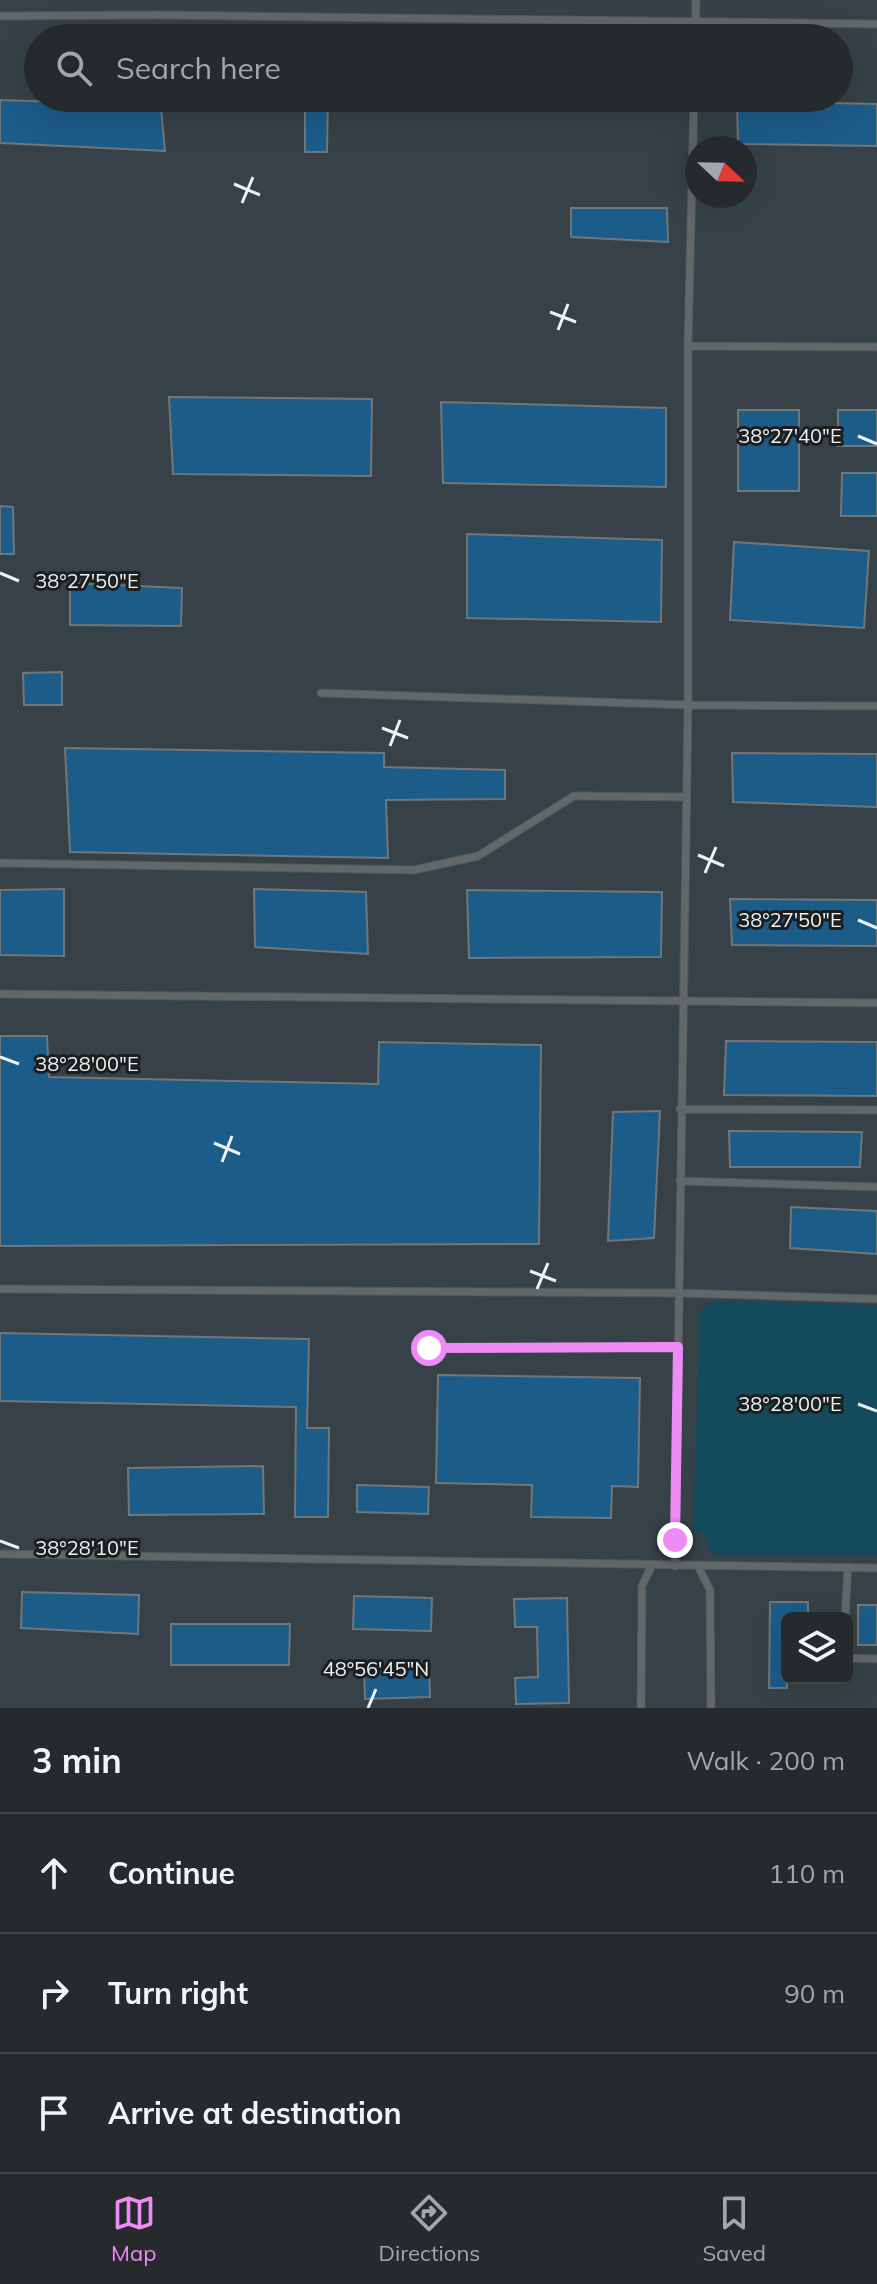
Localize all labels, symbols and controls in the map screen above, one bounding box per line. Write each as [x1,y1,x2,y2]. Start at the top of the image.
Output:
search box [24,24,853,112]
icon: search [52,46,96,90]
text: Search here [116,49,281,87]
north arrow [685,136,757,208]
text: 38°27'40"E [738,423,842,448]
text: 38°27'50"E [35,568,139,593]
text: 38°27'50"E [738,907,842,932]
text: 38°28'00"E [35,1051,139,1076]
route start [411,1330,447,1366]
text: 38°28'00"E [738,1391,842,1416]
route end [657,1522,693,1558]
text: 38°28'10"E [35,1535,139,1560]
map controls [781,1612,853,1684]
button: layers [781,1612,853,1684]
text: 48°56'45"N [323,1656,429,1681]
text: 3 min [32,1739,122,1782]
text: Walk · 200 m [686,1744,845,1777]
icon: ahead [32,1851,76,1895]
text: Continue [108,1854,235,1892]
text: 110 m [769,1857,845,1890]
icon: right [32,1971,76,2015]
text: Turn right [108,1974,248,2012]
text: 90 m [784,1977,845,2010]
icon: arrive [32,2091,76,2135]
text: Arrive at destination [108,2094,402,2132]
tab: Map [111,2191,156,2267]
tab: Directions [379,2191,480,2267]
tab: Saved [702,2191,766,2267]

